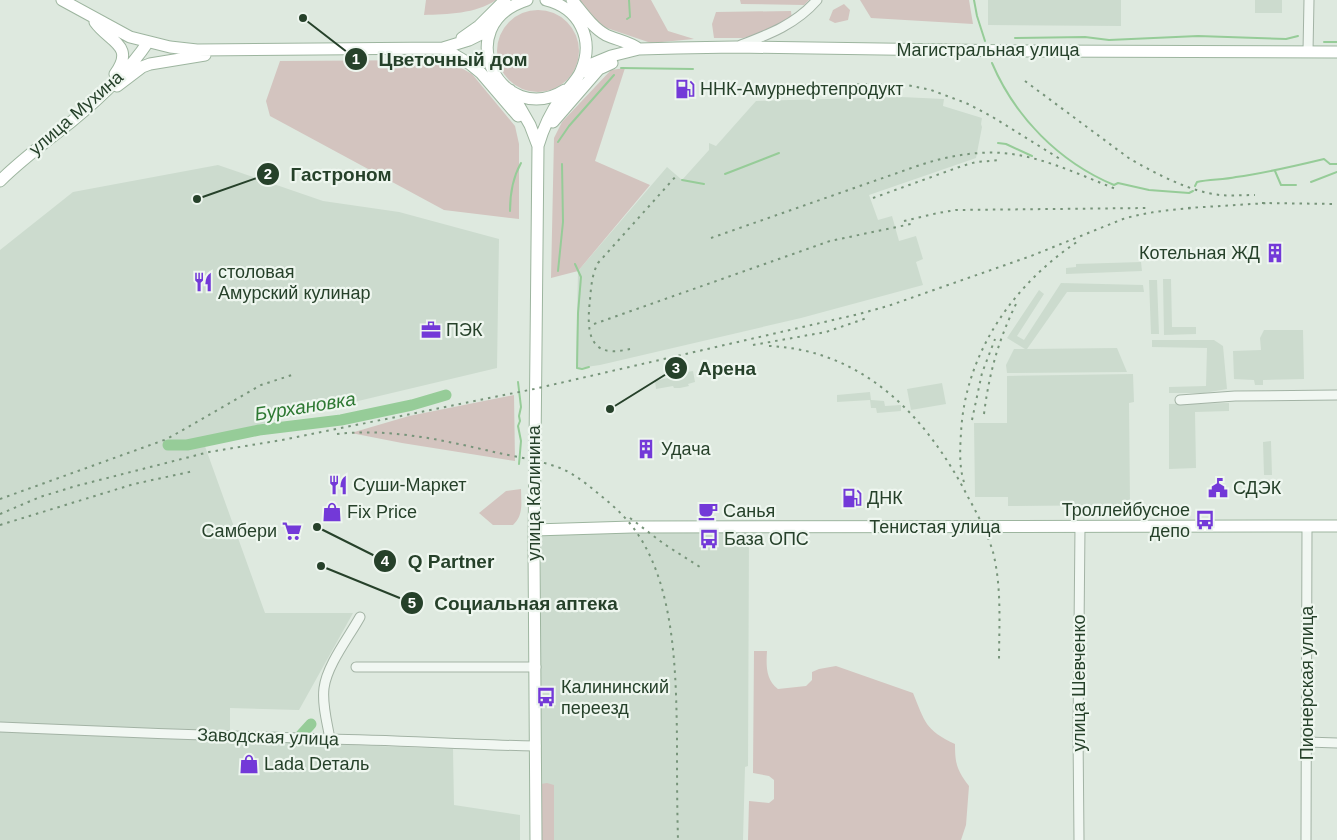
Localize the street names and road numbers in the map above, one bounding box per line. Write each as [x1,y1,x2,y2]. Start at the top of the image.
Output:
street label: Магистральная улица [896,40,1081,60]
street label: улица Мухина [25,66,128,159]
street label: улица Калинина [524,424,544,561]
street label: Тенистая улица [869,517,1002,537]
street label: Пионерская улица [1297,605,1317,760]
street label: улица Шевченко [1069,614,1089,752]
street label: Заводская улица [197,725,340,750]

